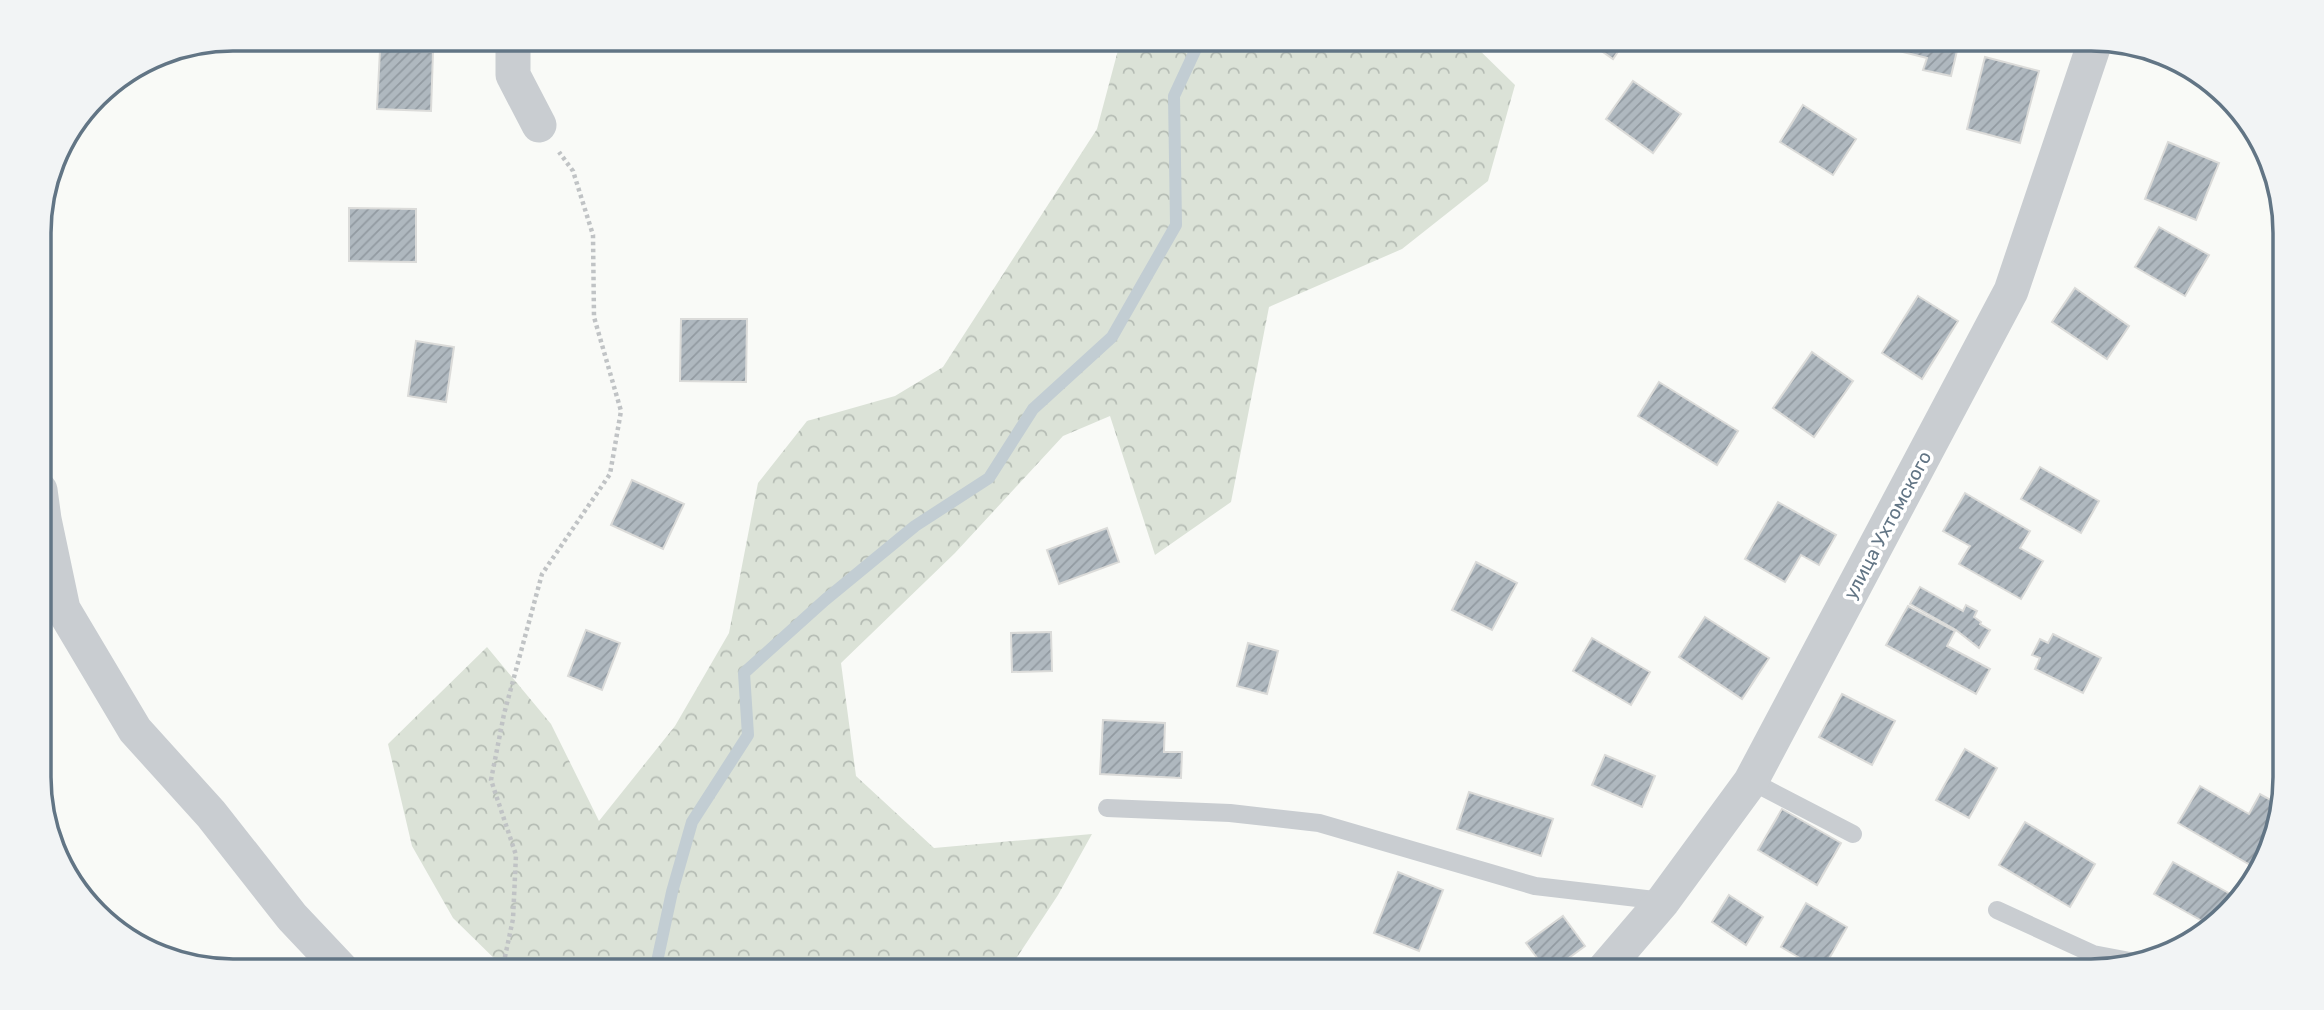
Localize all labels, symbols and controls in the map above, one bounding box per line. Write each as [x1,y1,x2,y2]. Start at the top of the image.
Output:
street label: улица Ухтомского [1839,447,1936,603]

